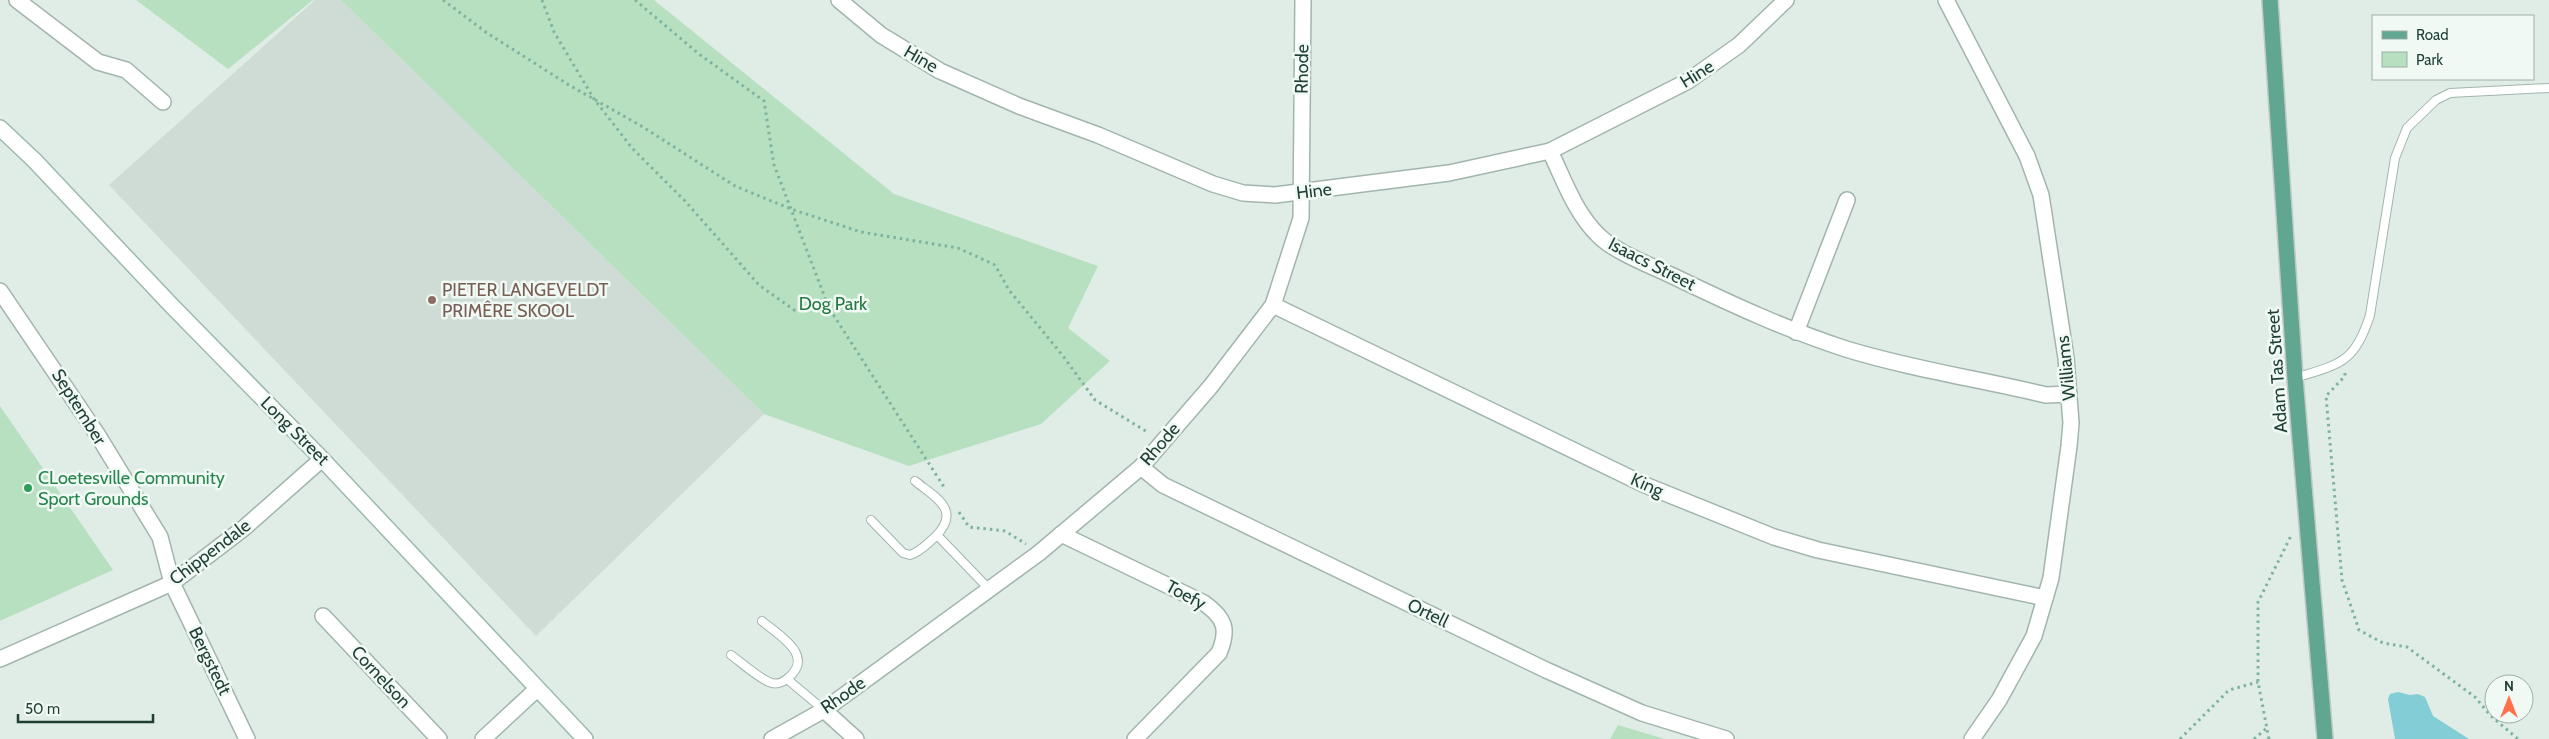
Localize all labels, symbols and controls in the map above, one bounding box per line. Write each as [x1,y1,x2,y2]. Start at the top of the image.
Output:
legend [2372,15,2534,80]
text: Road [2416,26,2449,44]
street label: Hine [900,41,942,77]
street label: Rhode [1291,44,1313,94]
text: Park [2416,51,2443,69]
street label: Hine [1676,55,1718,93]
street label: Hine [1295,178,1333,204]
street label: Isaacs Street [1605,233,1699,295]
place label: PIETER LANGEVELDT PRIMÊRE SKOOL [442,279,609,322]
park label: Dog Park [799,293,868,315]
marker: PIETER LANGEVELDT PRIMÊRE SKOOL [426,294,438,306]
street label: Adam Tas Street [2262,308,2292,434]
street label: Williams [2052,335,2080,401]
street label: September [47,365,111,449]
street label: Long Street [256,392,334,470]
street label: Rhode [1135,418,1185,470]
place label: CLoetesville Community Sport Grounds [38,467,225,510]
street label: King [1627,468,1668,502]
marker: CLoetesville Community Sport Grounds [22,482,34,494]
street label: Chippendale [165,514,255,590]
street label: Toefy [1162,575,1210,615]
street label: Ortell [1404,594,1453,633]
street label: Bergstedt [184,623,236,699]
street label: Cornelson [347,641,415,713]
street label: Rhode [816,672,870,718]
north arrow [2484,674,2534,724]
text: N [2504,677,2514,695]
scale bar [18,692,152,724]
text: 50 m [25,700,60,718]

